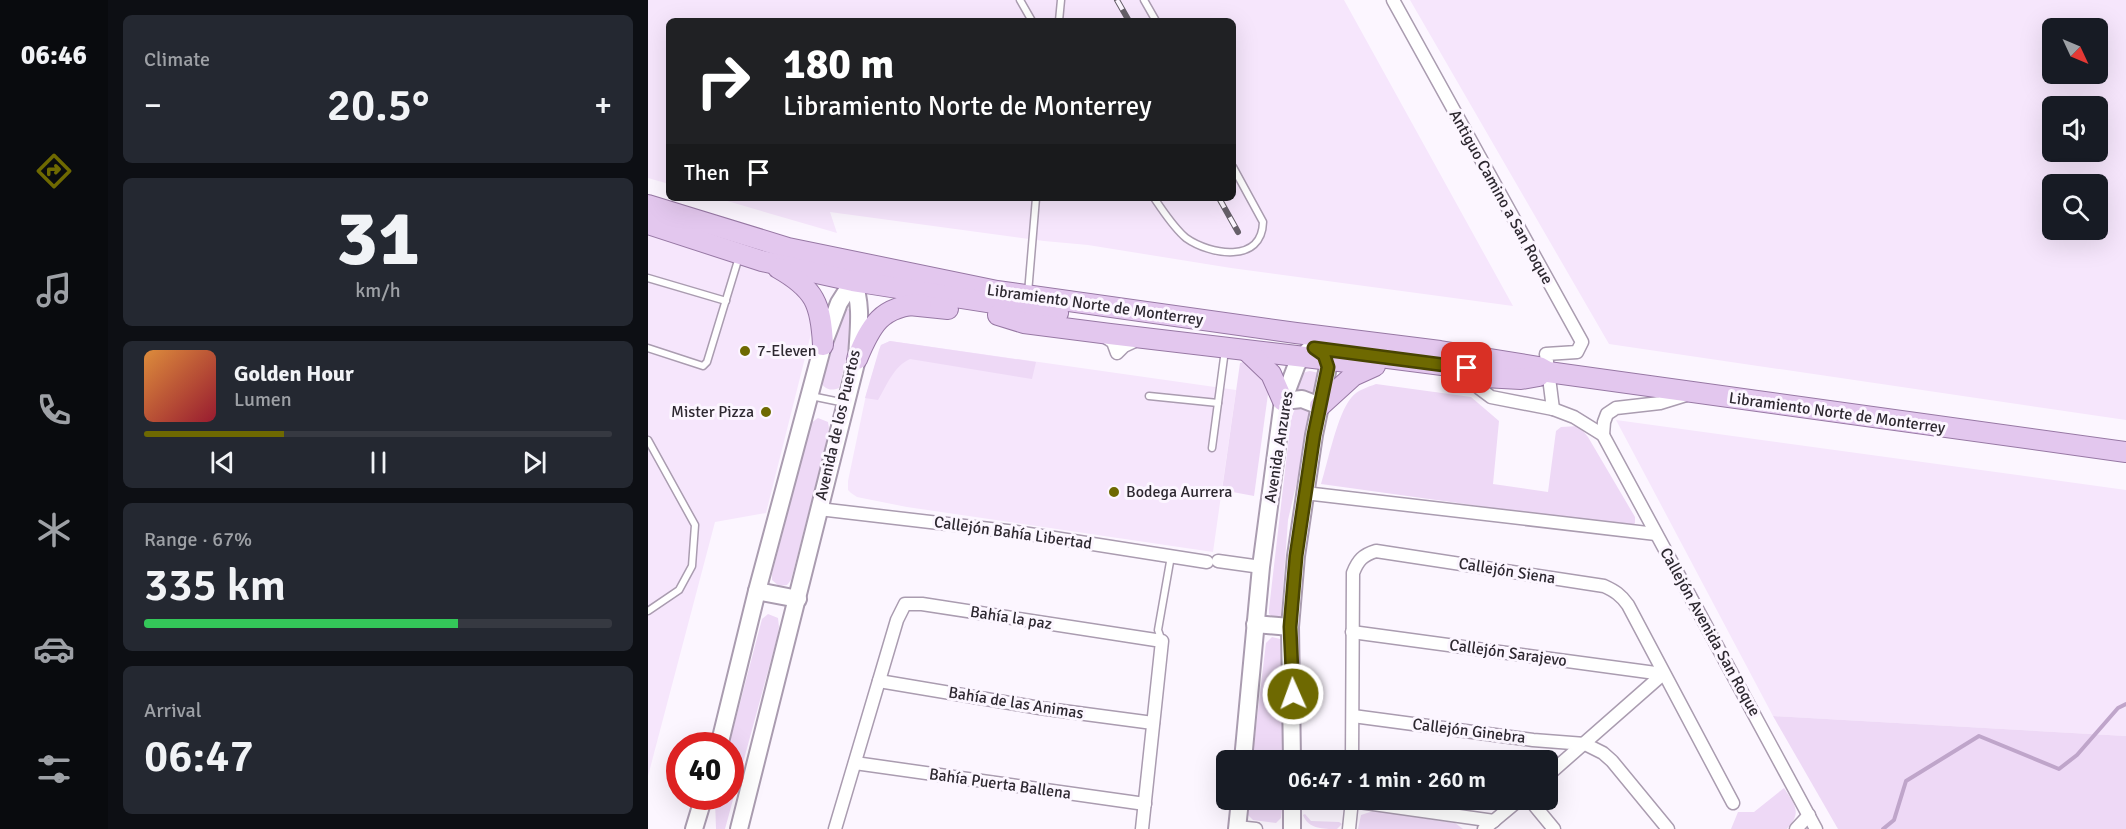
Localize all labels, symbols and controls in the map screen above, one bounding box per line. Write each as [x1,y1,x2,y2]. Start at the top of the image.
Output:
north arrow [2042,18,2108,84]
map controls [2042,18,2108,240]
text: 06:46 [21,39,87,72]
text: 180 m [783,39,894,90]
icon: right [684,42,762,120]
text: Climate [144,47,210,72]
text: 20.5° [327,78,429,133]
text: − [144,85,162,126]
text: + [594,85,612,126]
text: Libramiento Norte de Monterrey [783,90,1152,123]
button: sound [2042,96,2108,162]
street label: Antiguo Camino a San Roque [1445,106,1557,288]
icon: directions [33,150,75,192]
icon: arrive [742,156,775,189]
text: Then [684,159,730,186]
button: search [2042,174,2108,240]
text: 31 [336,191,420,287]
icon: music [33,269,75,311]
text: km/h [355,278,401,303]
street label: Libramiento Norte de Monterrey [985,280,1205,330]
place label: 7-Eleven [757,341,816,361]
pin [1441,342,1492,393]
marker: 7-Eleven [738,344,752,358]
street label: Avenida de los Puertos [811,348,865,502]
icon: arrive [1450,351,1483,384]
text: Golden Hour [234,360,354,387]
text: Lumen [234,387,292,412]
street label: Libramiento Norte de Monterrey [1727,388,1947,438]
icon: phone [33,389,75,431]
street label: Avenida Anzures [1260,390,1298,504]
place label: Mister Pizza [671,402,754,422]
marker: Mister Pizza [759,405,773,419]
icon: previous [206,446,239,479]
icon: pause [362,446,395,479]
icon: next [518,446,551,479]
place label: Bodega Aurrera [1126,482,1232,502]
marker: Bodega Aurrera [1107,485,1121,499]
icon: climate [33,509,75,551]
street label: Callejón Bahía Libertad [933,512,1093,554]
text: Range · 67% [144,527,252,552]
street label: Callejón Avenida San Roque [1655,544,1765,720]
street label: Callejón Siena [1457,553,1557,589]
text: 335 km [144,558,286,613]
street label: Bahía la paz [969,602,1053,634]
icon: car [33,628,75,670]
street label: Callejón Sarajevo [1448,635,1568,671]
position arrow [1261,662,1325,726]
street label: Bahía de las Animas [947,682,1085,724]
text: Arrival [144,698,202,723]
street label: Callejón Ginebra [1411,714,1527,748]
text: 06:47 [144,729,254,784]
speed limit sign: 40 [666,732,744,810]
icon: filters [33,748,75,790]
street label: Bahía Puerta Ballena [928,764,1072,804]
text: 06:47 · 1 min · 260 m [1288,766,1486,793]

